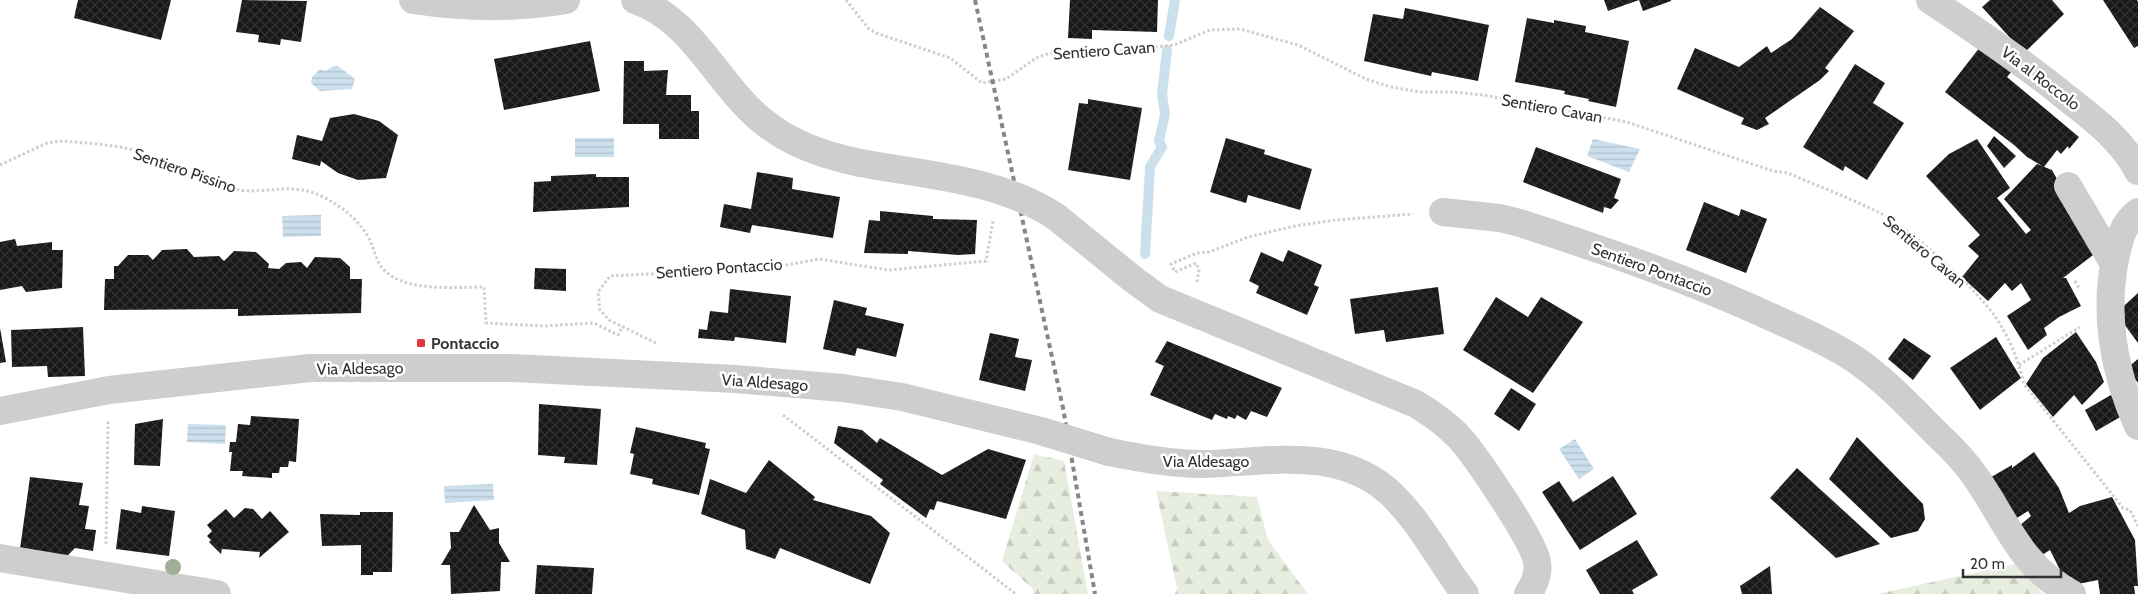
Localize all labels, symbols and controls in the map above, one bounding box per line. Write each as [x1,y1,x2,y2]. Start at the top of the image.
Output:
street label: Sentiero Cavan [1052,37,1156,64]
street label: Via al Roccolo [1997,43,2084,114]
street label: Sentiero Cavan [1500,90,1604,127]
street label: Sentiero Pissino [131,144,239,197]
street label: Sentiero Cavan [1879,211,1970,292]
street label: Sentiero Pontaccio [1589,239,1715,300]
street label: Sentiero Pontaccio [655,255,783,282]
place label: Pontaccio [431,334,499,353]
marker: Pontaccio [415,337,427,349]
street label: Via Aldesago [316,358,404,379]
street label: Via Aldesago [721,370,809,395]
street label: Via Aldesago [1163,452,1250,471]
scale bar [1963,546,2060,578]
text: 20 m [1970,555,2005,573]

